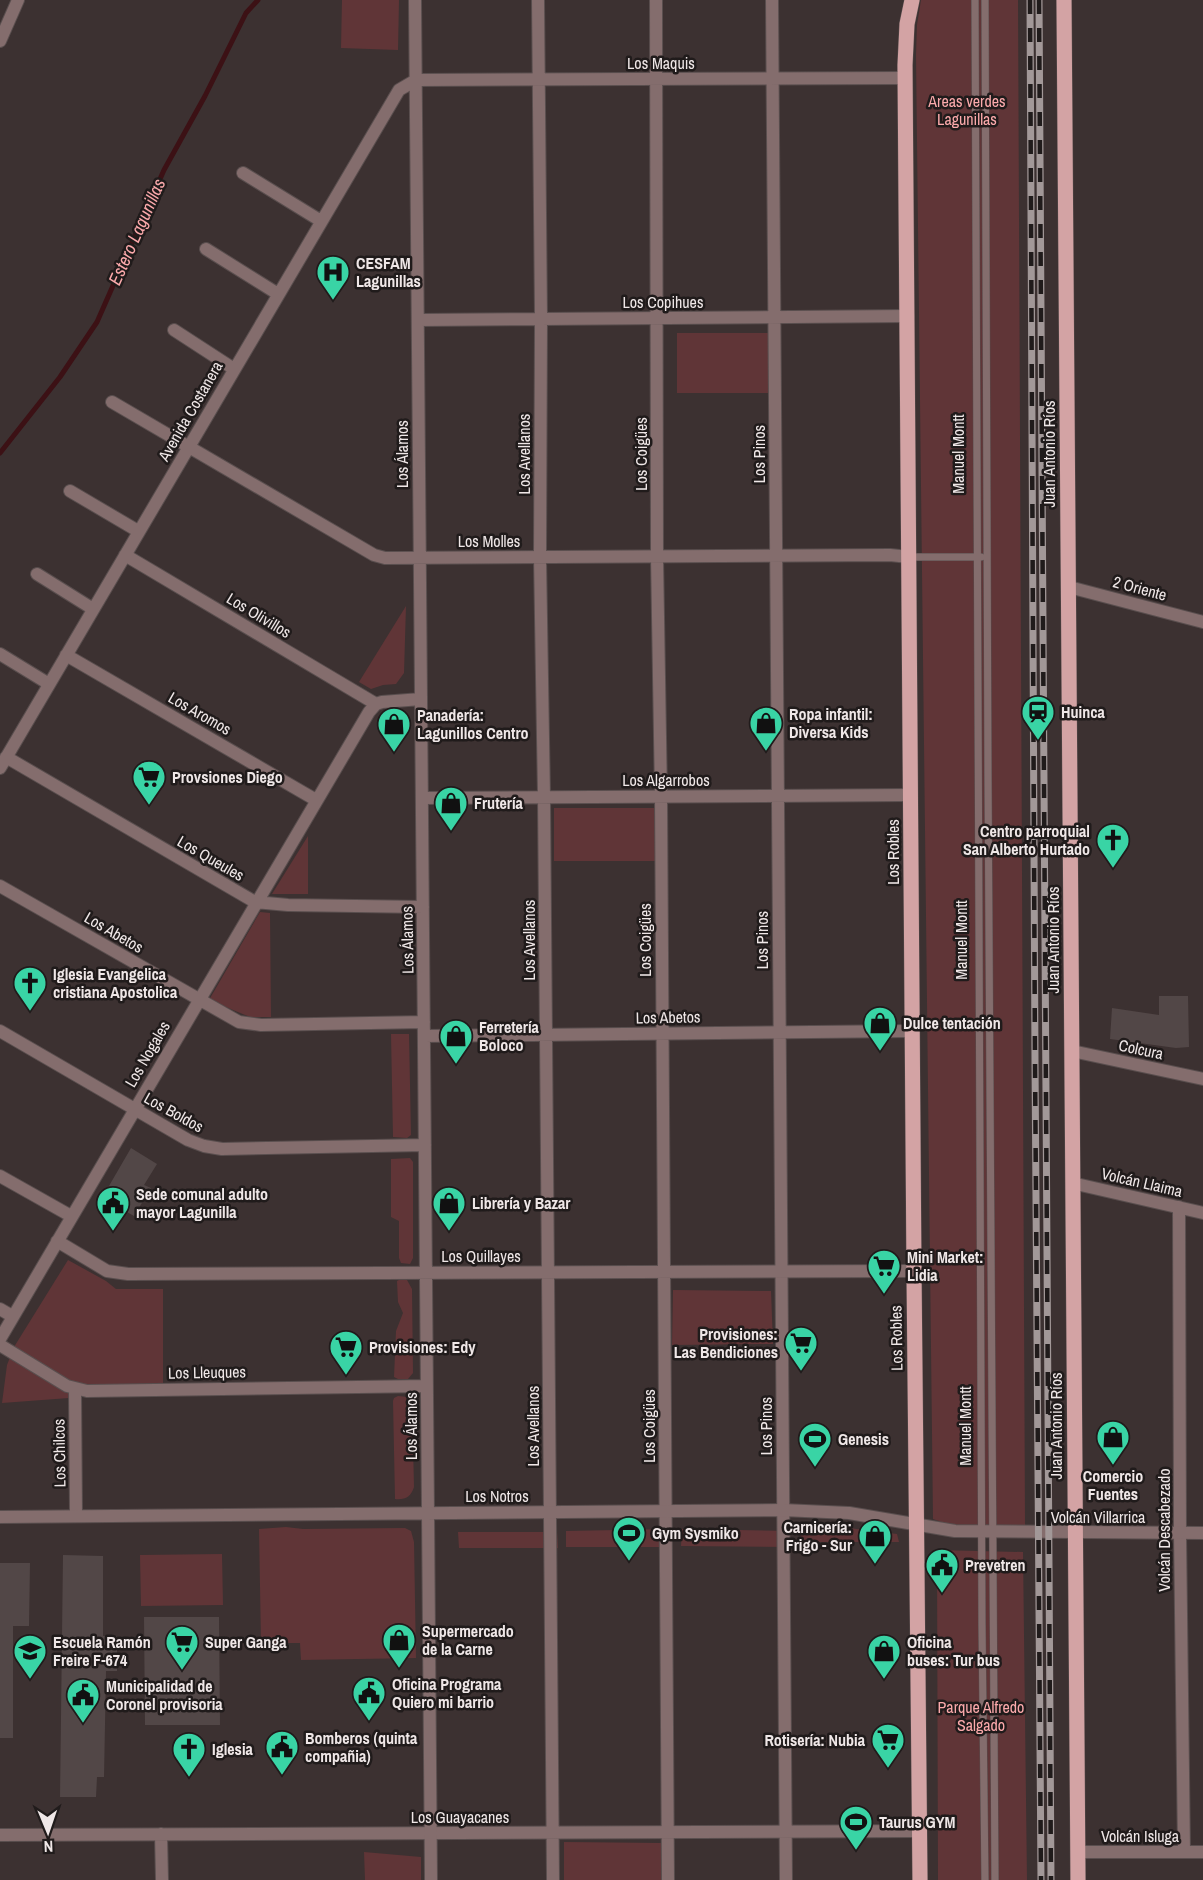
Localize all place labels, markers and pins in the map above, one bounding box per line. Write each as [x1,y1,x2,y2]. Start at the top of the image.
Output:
place label: CESFAM Lagunillas [356,252,421,292]
hospital icon: CESFAM Lagunillas [315,254,351,301]
station icon: Huinca [1020,694,1056,741]
place label: Huinca [1061,701,1105,723]
place label: Ropa infantil: Diversa Kids [789,703,873,743]
place label: Panadería: Lagunillos Centro [417,704,529,744]
shop icon: Ropa infantil: Diversa Kids [748,705,784,752]
shop icon: Panadería: Lagunillos Centro [376,706,412,753]
supermarket icon: Provsiones Diego [131,759,167,806]
place label: Provsiones Diego [172,766,283,788]
shop icon: Frutería [433,785,469,832]
place label: Frutería [474,792,524,814]
place label: Centro parroquial San Alberto Hurtado [963,820,1090,860]
church icon: Centro parroquial San Alberto Hurtado [1095,822,1131,869]
place label: Iglesia Evangelica cristiana Apostolica [53,963,178,1003]
church icon: Iglesia Evangelica cristiana Apostolica [12,965,48,1012]
shop icon: Dulce tentación [862,1005,898,1052]
place label: Dulce tentación [903,1012,1001,1034]
place label: Ferretería Boloco [479,1016,540,1056]
shop icon: Ferretería Boloco [438,1018,474,1065]
place label: Sede comunal adulto mayor Lagunilla [136,1183,268,1223]
public building icon: Sede comunal adulto mayor Lagunilla [95,1185,131,1232]
shop icon: Librería y Bazar [431,1185,467,1232]
place label: Librería y Bazar [472,1192,571,1214]
place label: Mini Market: Lidia [907,1246,984,1286]
supermarket icon: Mini Market: Lidia [866,1248,902,1295]
place label: Provisiones: Las Bendiciones [674,1323,778,1363]
supermarket icon: Provisiones: Las Bendiciones [783,1325,819,1372]
supermarket icon: Provisiones: Edy [328,1329,364,1376]
place label: Provisiones: Edy [369,1336,476,1358]
shop icon: Comercio Fuentes [1095,1419,1131,1466]
sports icon: Genesis [797,1421,833,1468]
place label: Genesis [838,1428,889,1450]
place label: Comercio Fuentes [1083,1465,1143,1505]
sports icon: Gym Sysmiko [611,1515,647,1562]
place label: Carnicería: Frigo - Sur [783,1516,853,1556]
shop icon: Carnicería: Frigo - Sur [857,1518,893,1565]
place label: Gym Sysmiko [652,1522,739,1544]
public building icon: Prevetren [924,1547,960,1594]
place label: Prevetren [965,1554,1026,1576]
place label: Supermercado de la Carne [422,1620,514,1660]
shop icon: Supermercado de la Carne [381,1622,417,1669]
supermarket icon: Super Ganga [164,1624,200,1671]
place label: Escuela Ramón Freire F-674 [53,1631,151,1671]
place label: Super Ganga [205,1631,287,1653]
place label: Oficina buses: Tur bus [907,1631,1000,1671]
school or university icon: Escuela Ramón Freire F-674 [12,1633,48,1680]
shop icon: Oficina buses: Tur bus [866,1633,902,1680]
place label: Oficina Programa Quiero mi barrio [392,1673,502,1713]
place label: Municipalidad de Coronel provisoria [106,1675,223,1715]
public building icon: Oficina Programa Quiero mi barrio [351,1675,387,1722]
public building icon: Municipalidad de Coronel provisoria [65,1677,101,1724]
supermarket icon: Rotisería: Nubia [870,1722,906,1769]
place label: Bomberos (quinta compañia) [305,1727,418,1767]
public building icon: Bomberos (quinta compañia) [264,1729,300,1776]
place label: Rotisería: Nubia [764,1729,866,1751]
church icon: Iglesia [171,1731,207,1778]
place label: Iglesia [212,1738,254,1760]
sports icon: Taurus GYM [838,1804,874,1851]
place label: Taurus GYM [879,1811,955,1833]

